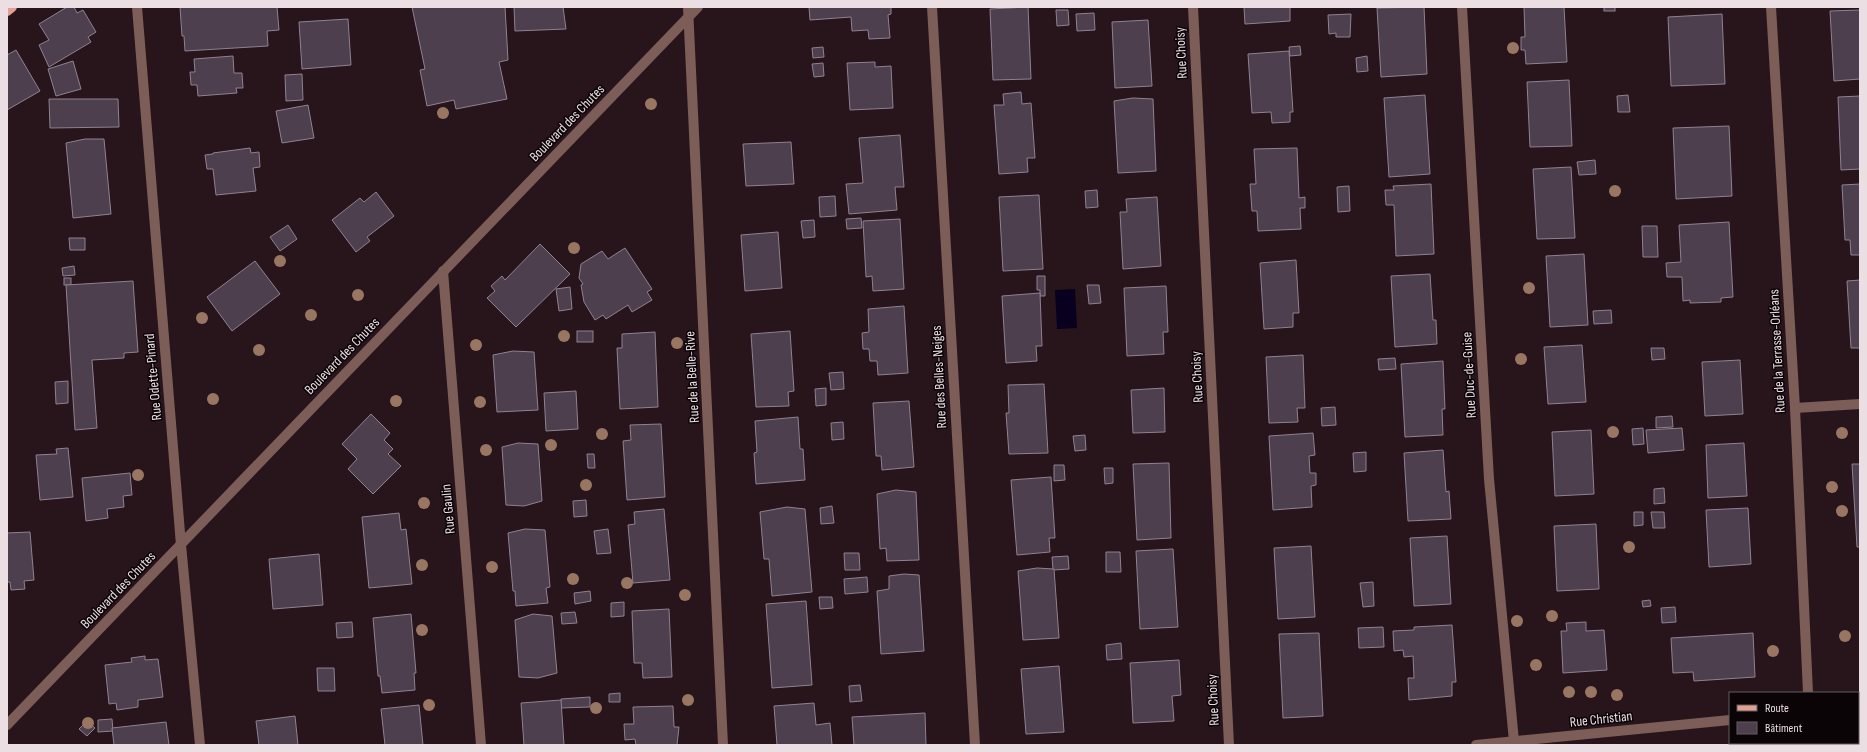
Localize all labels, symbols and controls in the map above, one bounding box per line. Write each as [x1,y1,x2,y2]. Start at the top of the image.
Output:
street label: Rue Choisy [1171,26,1191,79]
street label: Boulevard des Chutes [526,81,608,165]
street label: Rue de la Terrasse-Orléans [1765,289,1789,413]
street label: Boulevard des Chutes [301,314,383,398]
street label: Rue des Belles-Neiges [928,325,950,429]
street label: Rue de la Belle-Rive [681,331,703,423]
street label: Rue Duc-de-Guise [1458,331,1480,419]
street label: Rue Odette-Pinard [141,333,165,421]
street label: Rue Choisy [1187,350,1207,403]
street label: Rue Gaulin [437,483,459,535]
street label: Boulevard des Chutes [77,548,159,632]
street label: Rue Choisy [1203,673,1223,726]
legend [1729,692,1859,744]
text: Route [1765,701,1789,716]
street label: Rue Christian [1569,707,1633,731]
text: Bâtiment [1765,721,1803,736]

